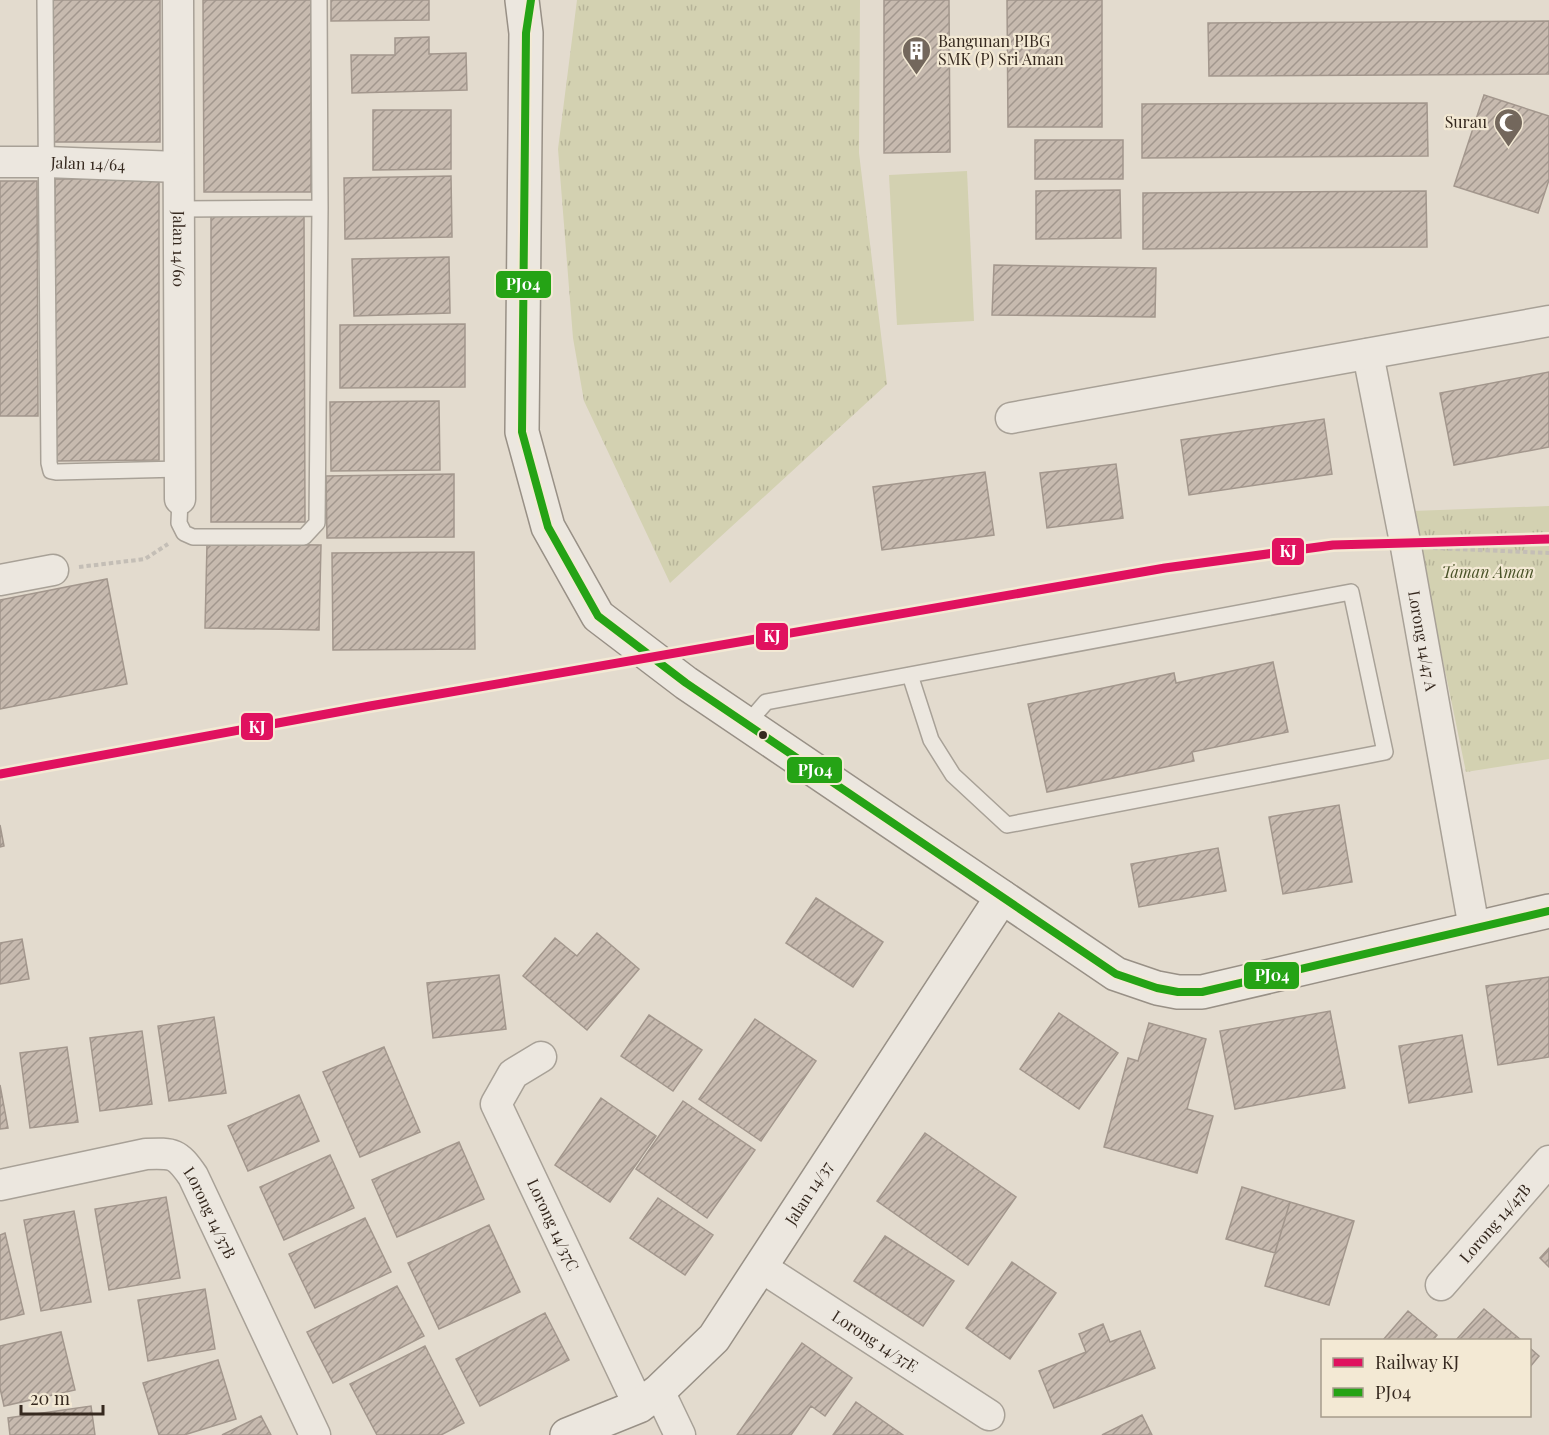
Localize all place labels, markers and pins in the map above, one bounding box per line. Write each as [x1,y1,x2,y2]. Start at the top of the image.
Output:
place label: Bangunan PIBG SMK (P) Sri Aman [938,30,1064,69]
building icon: Bangunan PIBG SMK (P) Sri Aman [901,34,933,76]
mosque icon: Surau [1492,106,1524,148]
place label: Surau [1445,111,1487,132]
unlabelled marker [757,729,769,741]

